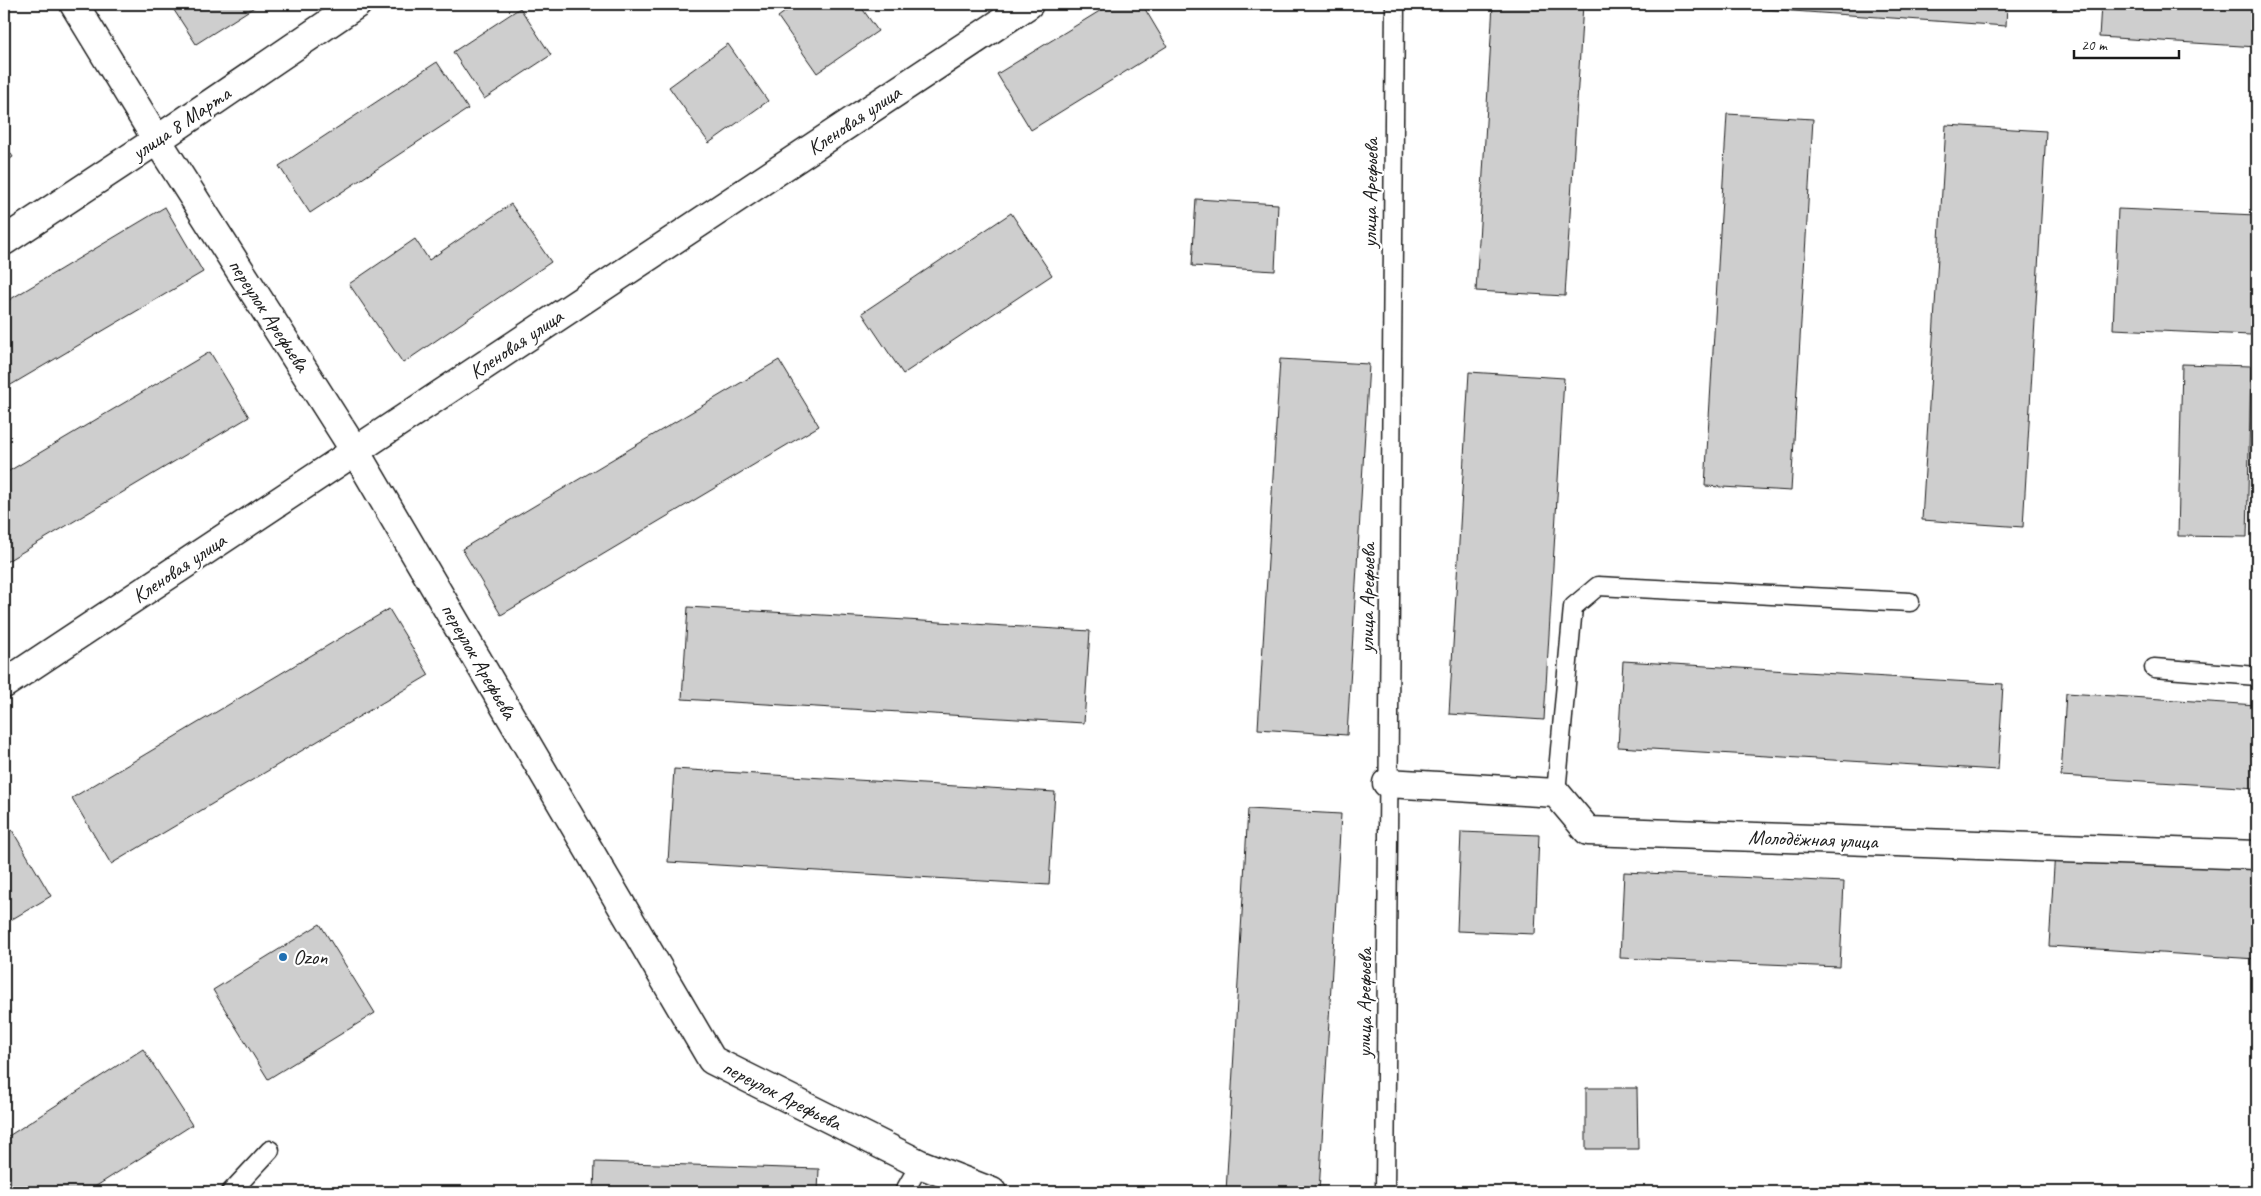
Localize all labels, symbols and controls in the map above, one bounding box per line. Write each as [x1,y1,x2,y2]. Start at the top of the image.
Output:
scale bar [2074,28,2178,60]
text: 20 m [2081,36,2108,55]
street label: Кленовая улица [802,78,907,161]
street label: улица 8 Марта [125,80,237,167]
street label: улица Арефьева [1356,136,1384,250]
street label: переулок Арефьева [223,254,316,378]
street label: Кленовая улица [464,302,569,385]
street label: Кленовая улица [127,526,232,609]
street label: улица Арефьева [1353,541,1381,655]
street label: переулок Арефьева [435,598,524,725]
street label: Молодёжная улица [1748,824,1880,854]
place label: Ozon [293,944,328,970]
street label: улица Арефьева [1351,946,1377,1060]
marker: Ozon [277,951,289,963]
street label: переулок Арефьева [718,1054,847,1137]

